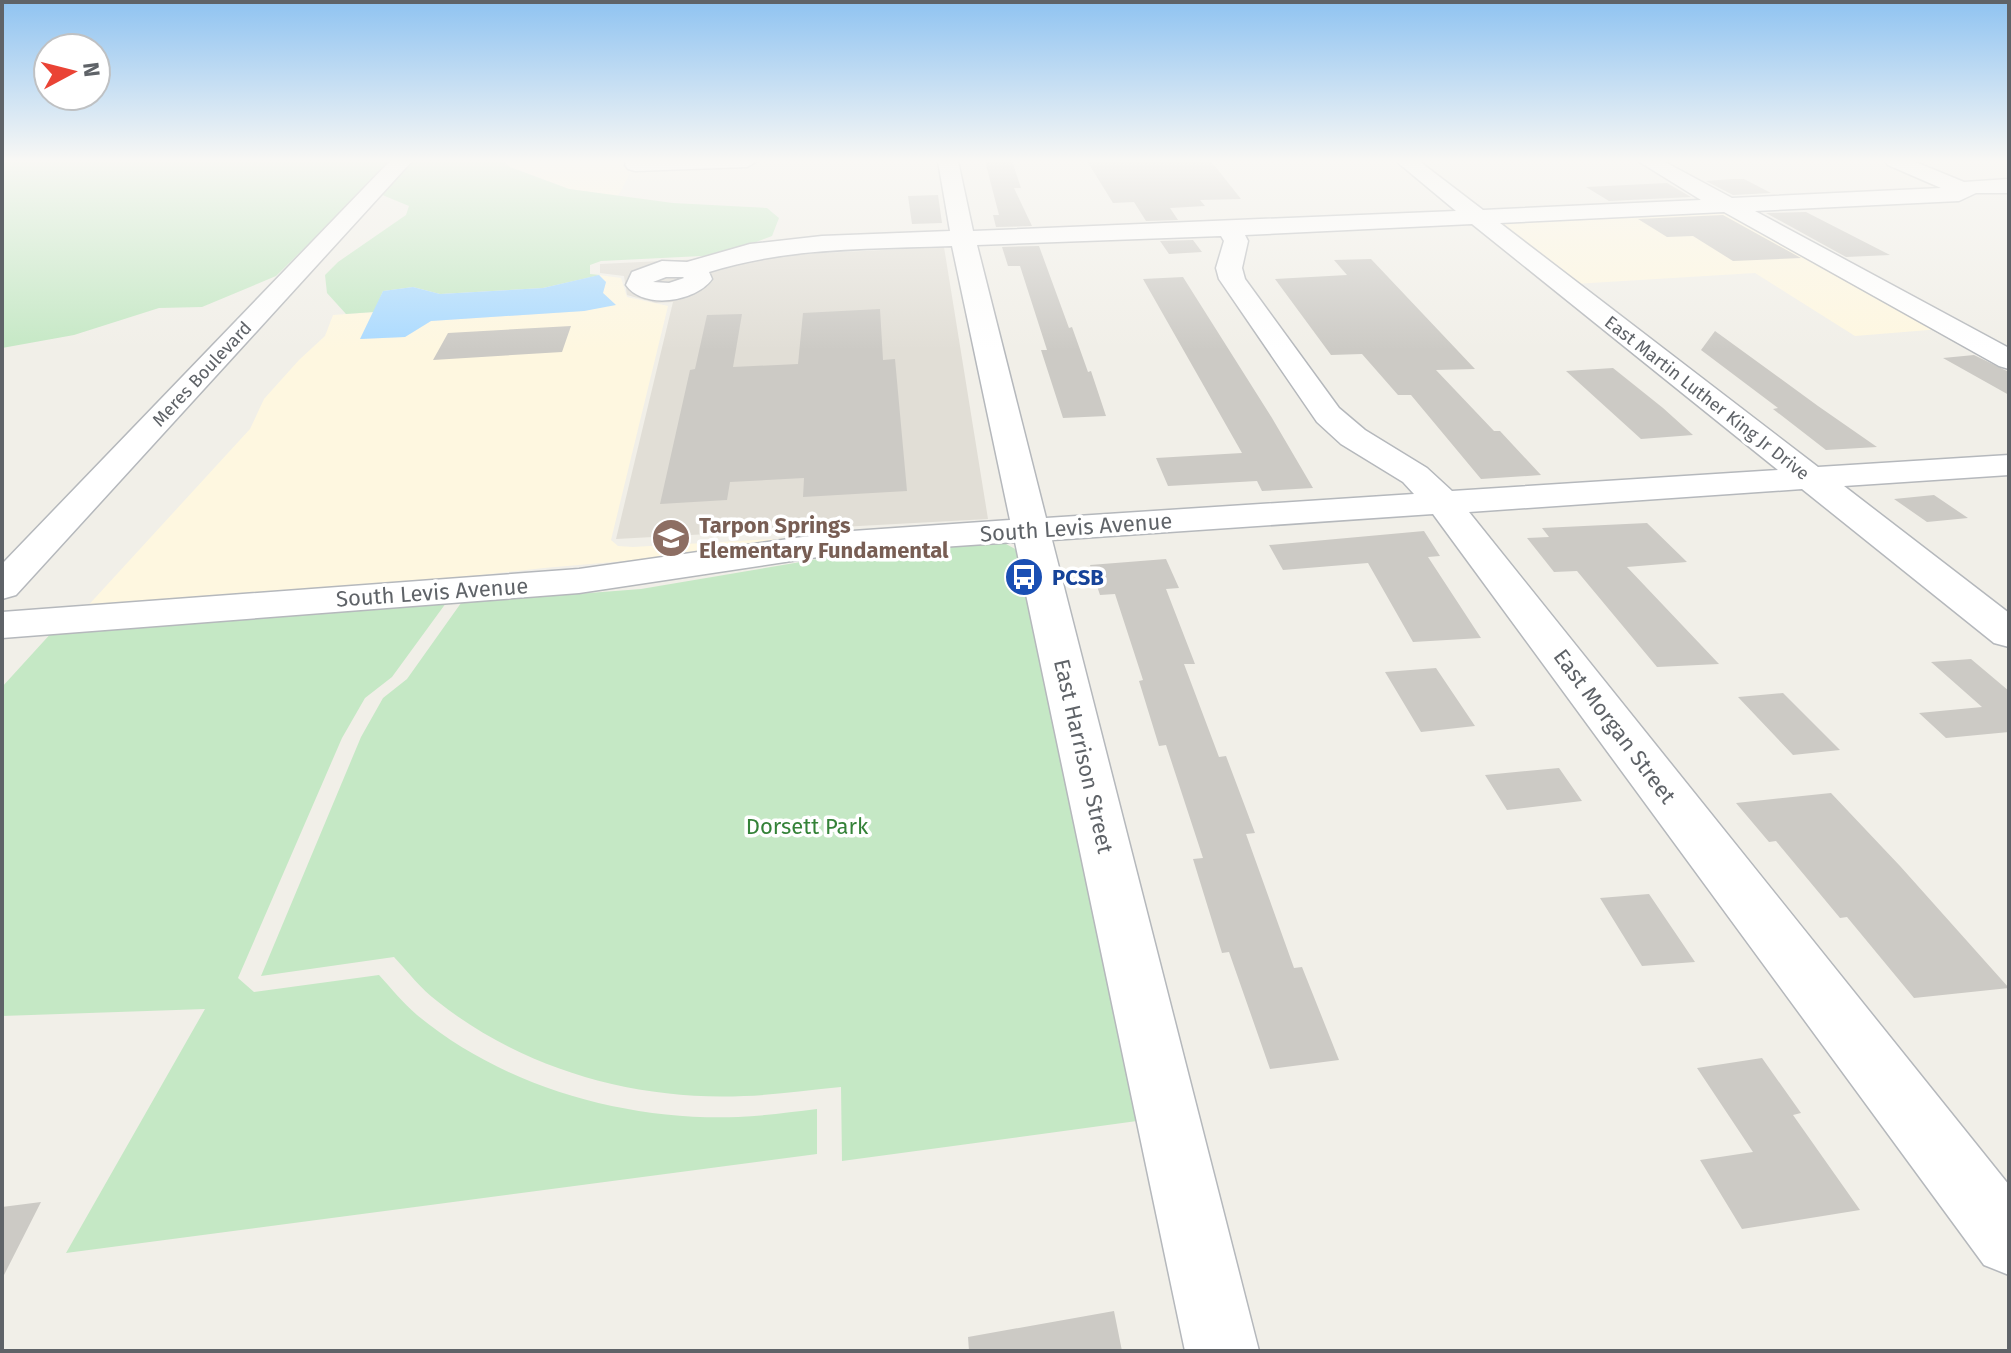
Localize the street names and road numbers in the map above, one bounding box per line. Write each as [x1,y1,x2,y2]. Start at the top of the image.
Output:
street label: East Martin Luther King Jr Drive [1600,311,1814,485]
street label: Meres Boulevard [148,317,256,431]
street label: South Levis Avenue [979,507,1173,548]
street label: South Levis Avenue [335,572,529,613]
street label: East Morgan Street [1548,644,1682,809]
street label: East Harrison Street [1048,656,1119,856]

